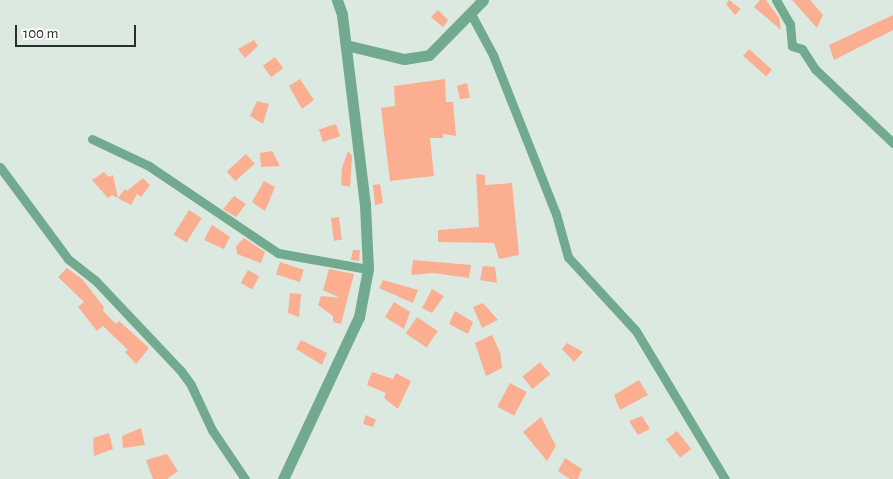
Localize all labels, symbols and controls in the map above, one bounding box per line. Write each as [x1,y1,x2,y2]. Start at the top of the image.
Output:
scale bar [18,15,139,47]
text: 100 m [23,26,58,41]

